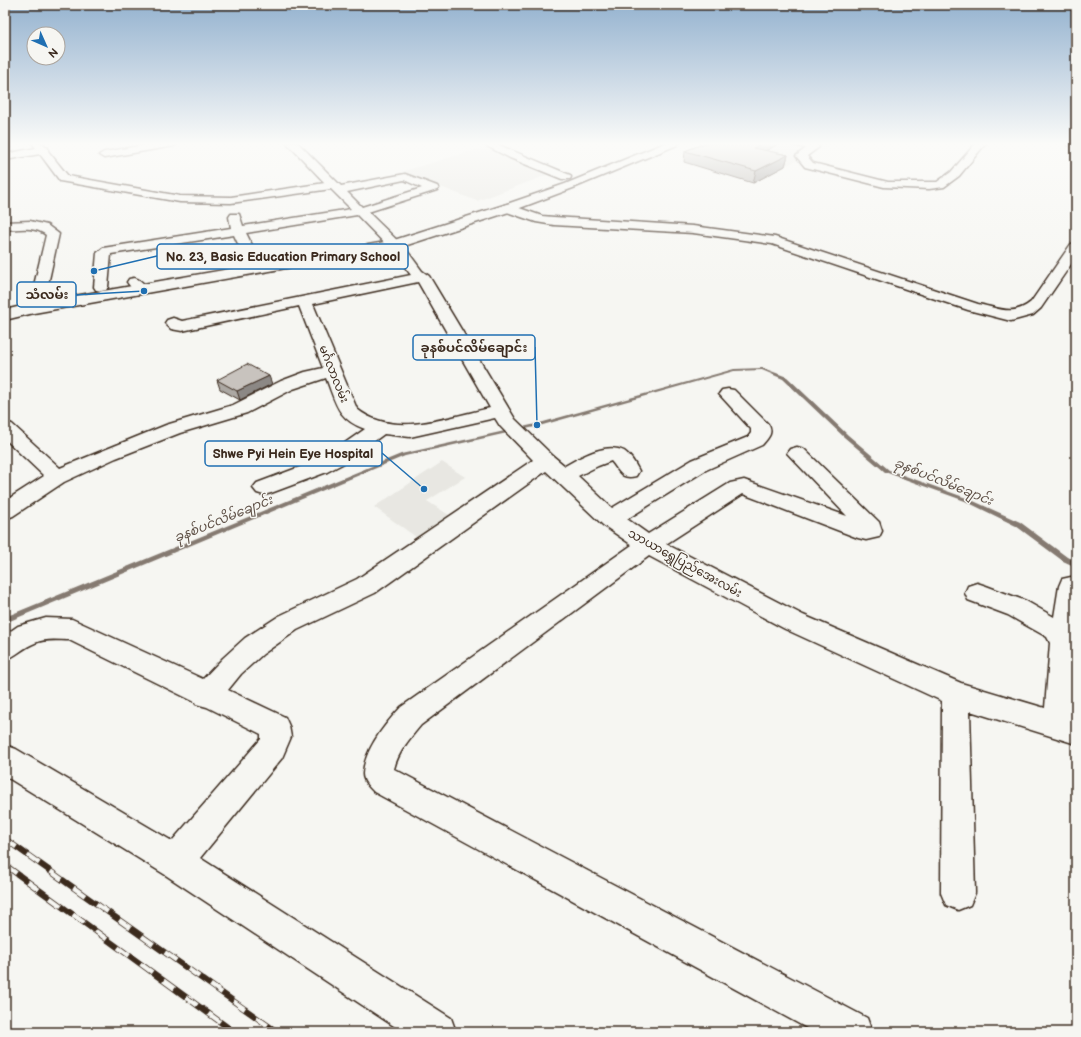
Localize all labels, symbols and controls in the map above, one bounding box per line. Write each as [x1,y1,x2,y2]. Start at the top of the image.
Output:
north arrow [26,26,66,66]
text: N [45,45,60,60]
callout: No. 23, Basic Education Primary School [157,244,408,269]
text: No. 23, Basic Education Primary School [166,249,400,265]
callout: သံလမ်း [17,282,76,307]
text: သံလမ်း [26,285,68,303]
callout: ခုနစ်ပင်လိမ်ချောင်း [413,335,535,360]
text: ခုနစ်ပင်လိမ်ချောင်း [421,338,527,359]
street label: မင်္ဂလာလမ်း [315,342,354,405]
callout: Shwe Pyi Hein Eye Hospital [205,441,382,466]
text: Shwe Pyi Hein Eye Hospital [213,446,373,462]
water label: ခုနစ်ပင်လိမ်ချောင်း [891,453,997,512]
water label: ခုနစ်ပင်လိမ်ချောင်း [171,489,277,549]
street label: သာယာရွှေပြည်အေးလမ်း [624,524,745,603]

